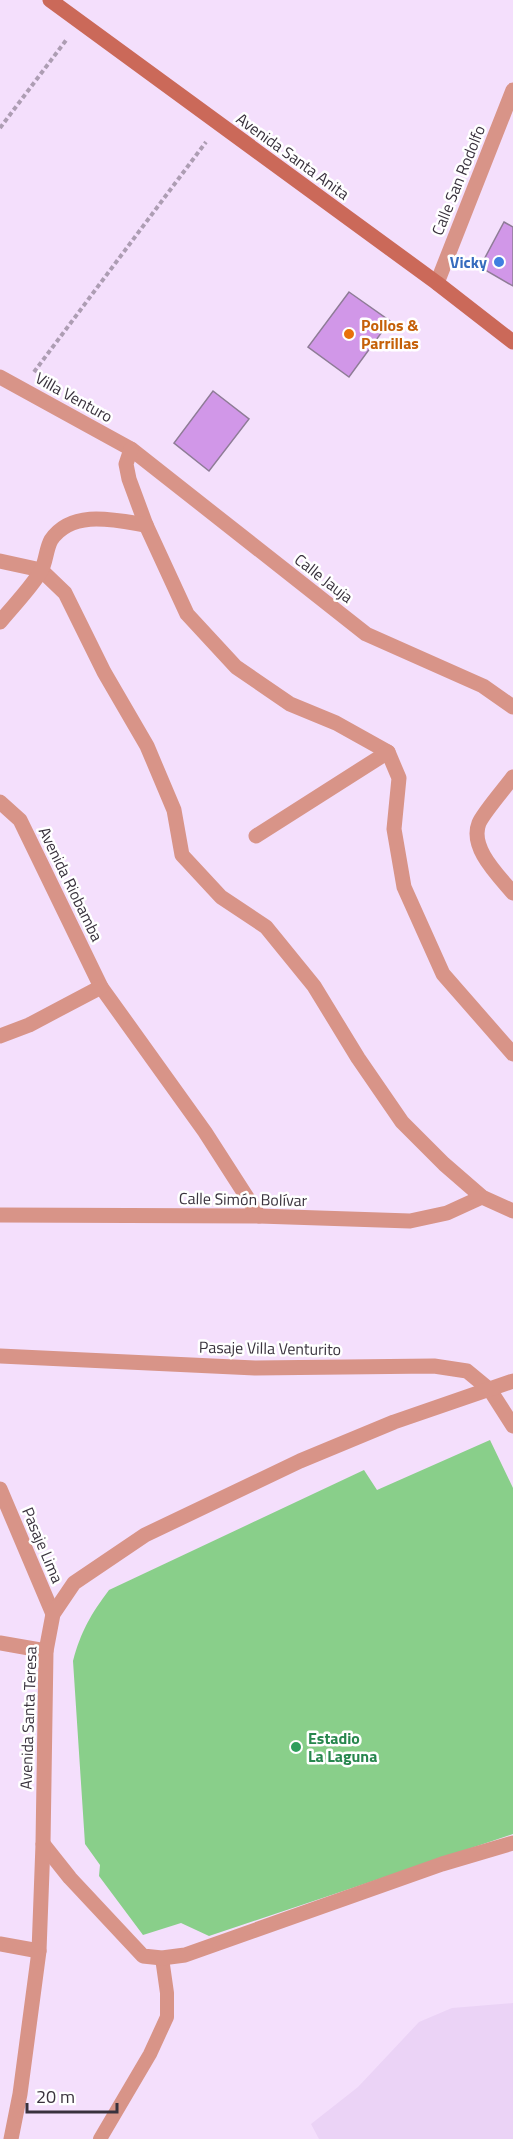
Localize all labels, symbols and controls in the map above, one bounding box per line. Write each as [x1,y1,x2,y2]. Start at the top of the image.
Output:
street label: Avenida Santa Anita [231,107,355,205]
street label: Calle San Rodolfo [425,121,491,239]
place label: Vicky [450,250,487,274]
marker: Vicky [492,255,506,269]
place label: Pollos & Parrillas [361,313,419,355]
marker: Pollos & Parrillas [342,327,356,341]
street label: Villa Venturo [31,366,117,428]
street label: Calle Jauja [290,547,358,609]
street label: Avenida Riobamba [33,823,109,945]
street label: Calle Simón Bolívar [179,1186,308,1212]
street label: Pasaje Villa Venturito [199,1335,341,1361]
street label: Pasaje Lima [16,1503,70,1587]
street label: Avenida Santa Teresa [14,1646,42,1790]
place label: Estadio La Laguna [308,1726,377,1768]
marker: Estadio La Laguna [289,1740,303,1754]
scale bar [27,2076,117,2114]
text: 20 m [36,2083,75,2110]

